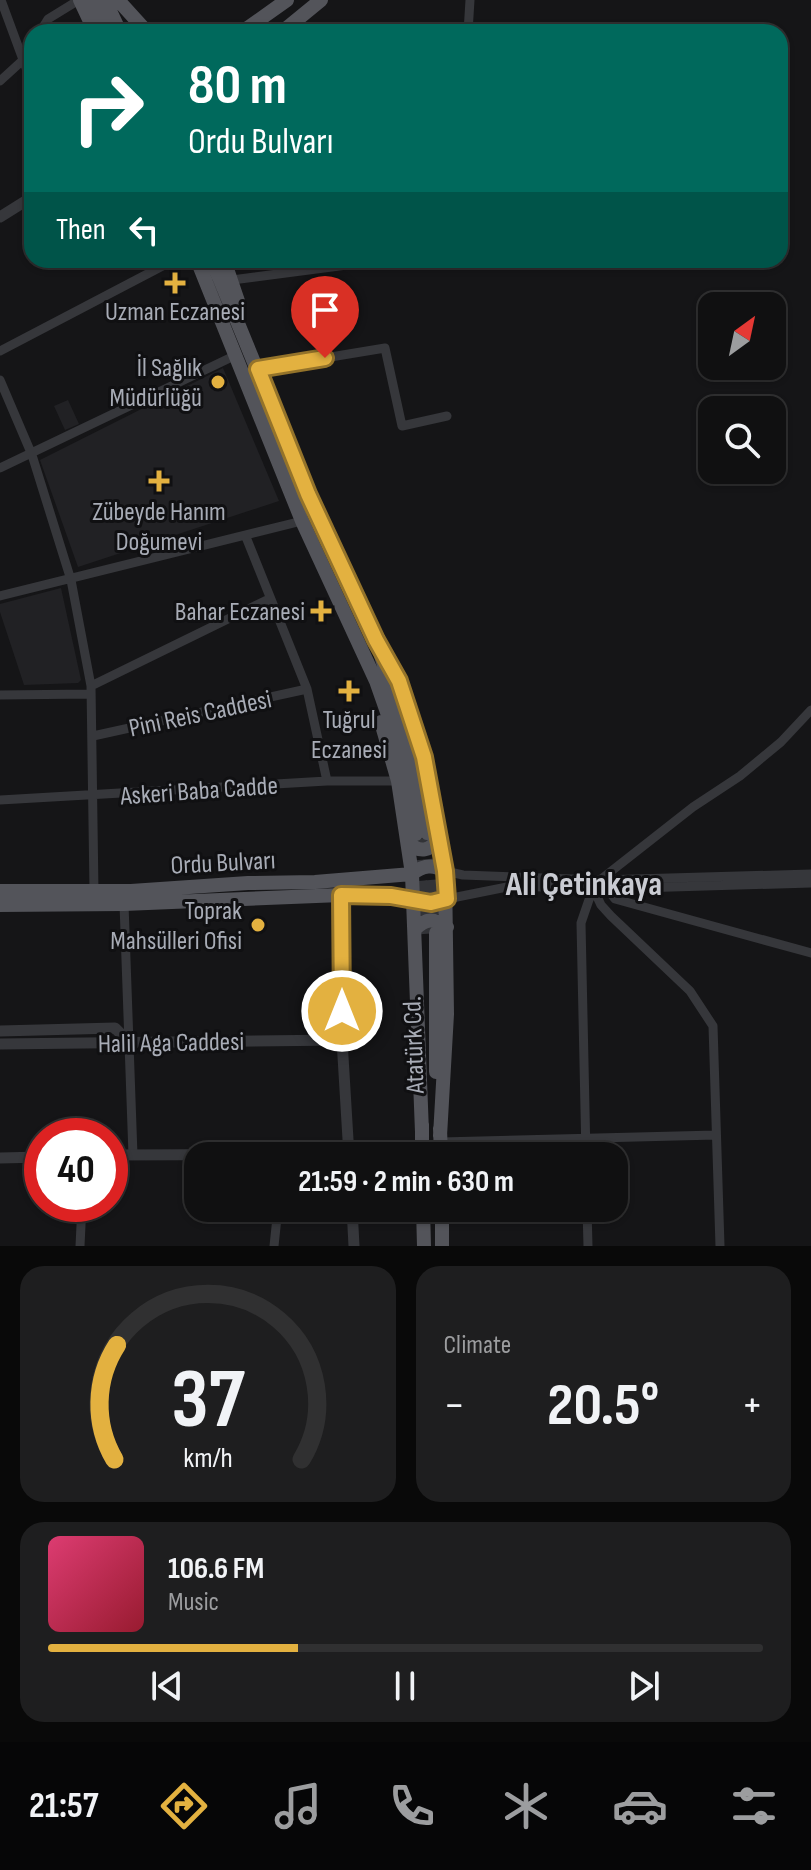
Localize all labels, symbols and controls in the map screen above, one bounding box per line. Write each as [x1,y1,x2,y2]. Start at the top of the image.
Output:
text: 80 m [188,53,287,120]
icon: right [56,56,160,160]
text: Ordu Bulvarı [188,121,333,164]
icon: left [122,208,166,252]
text: Then [56,212,106,248]
marker: Uzman Eczanesi [166,274,184,292]
pin [291,276,359,358]
icon: arrive [303,288,347,332]
north arrow [698,292,786,380]
map controls [698,292,786,484]
place label: Uzman Eczanesi [105,297,245,328]
place label: İl Sağlık Müdürlüğü [110,353,202,414]
marker: İl Sağlık Müdürlüğü [209,373,227,391]
button: search [698,396,786,484]
marker: Zübeyde Hanım Doğumevi [148,470,170,492]
place label: Zübeyde Hanım Doğumevi [92,497,226,558]
place label: Bahar Eczanesi [175,597,305,628]
marker: Bahar Eczanesi [312,602,330,620]
marker: Tuğrul Eczanesi [340,682,358,700]
street label: Pini Reis Caddesi [126,684,274,745]
place label: Tuğrul Eczanesi [311,705,387,766]
street label: Askeri Baba Cadde [118,771,279,813]
street label: Ordu Bulvarı [170,845,276,882]
district label: Ali Çetinkaya [505,864,662,905]
place label: Toprak Mahsülleri Ofisi [110,896,242,957]
marker: Toprak Mahsülleri Ofisi [249,916,267,934]
position arrow [300,969,384,1053]
street label: Atatürk Cd. [397,996,432,1095]
street label: Halil Aga Caddesi [97,1027,245,1060]
speed limit sign: 40 [24,1118,128,1222]
text: 21:59 · 2 min · 630 m [298,1164,514,1200]
text: Climate [444,1330,511,1361]
text: 37 [171,1351,245,1451]
text: 20.5° [547,1370,659,1442]
text: − [444,1379,465,1432]
text: + [741,1379,763,1432]
text: km/h [183,1441,232,1476]
text: 106.6 FM [168,1551,264,1587]
text: Music [168,1587,219,1618]
icon: previous [145,1664,189,1708]
icon: pause [383,1664,427,1708]
icon: next [622,1664,666,1708]
icon: directions [156,1778,212,1834]
icon: music [270,1778,326,1834]
icon: phone [384,1778,440,1834]
icon: climate [498,1778,554,1834]
icon: car [612,1778,668,1834]
icon: filters [726,1778,782,1834]
text: 21:57 [29,1785,98,1828]

